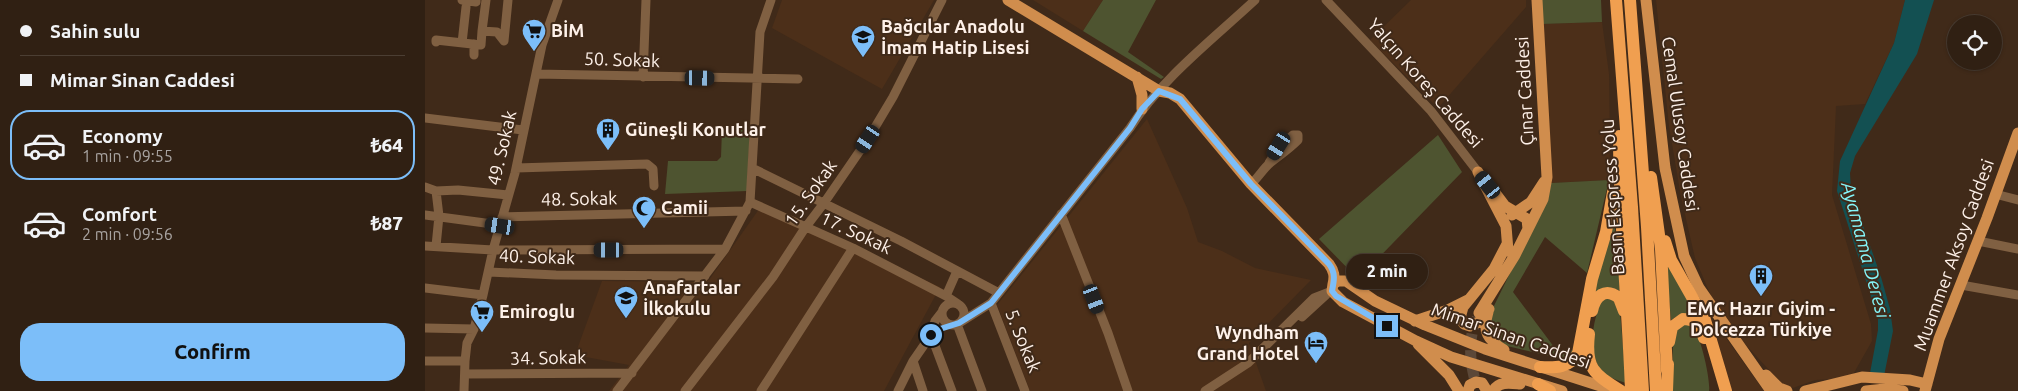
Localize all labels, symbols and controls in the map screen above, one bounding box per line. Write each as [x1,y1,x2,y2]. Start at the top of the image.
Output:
street label: Yalçın Koreş Caddesi [1364,14,1487,151]
map controls [1947,15,2002,70]
button: locate [1947,15,2002,70]
place label: Bağcılar Anadolu İmam Hatip Lisesi [881,16,1029,57]
supermarket icon: BİM [521,18,547,52]
text: Sahin sulu [50,20,140,42]
place label: BİM [551,20,584,40]
school or university icon: Bağcılar Anadolu İmam Hatip Lisesi [850,24,876,58]
street label: Cemal Ulusoy Caddesi [1659,35,1703,213]
street label: Çınar Caddesi [1511,36,1537,146]
street label: 50. Sokak [584,48,660,70]
text: Mimar Sinan Caddesi [50,69,235,91]
car [684,70,715,86]
street label: 49. Sokak [483,108,519,187]
building icon: Güneşli Konutlar [595,117,621,151]
street label: Basın Ekspress Yolu [1597,118,1627,276]
place label: Güneşli Konutlar [625,119,767,140]
car [853,122,882,156]
icon: car [22,123,67,168]
text: Economy [82,125,163,147]
car [1264,129,1293,163]
text: ₺64 [371,134,403,156]
text: 1 min · 09:55 [82,147,173,165]
street label: 15. Sokak [780,155,840,229]
street label: Muammer Aksoy Caddesi [1909,156,1997,353]
car [1472,169,1503,201]
water label: Ayamama Deresi [1837,178,1895,322]
street label: 48. Sokak [541,187,617,209]
mosque icon: Camii [631,195,657,229]
place label: Camii [661,197,708,217]
icon: car [22,201,67,246]
text: Comfort [82,203,157,225]
street label: 17. Sokak [818,207,895,257]
text: ₺87 [371,212,403,234]
car [484,216,515,236]
text: 2 min · 09:56 [82,225,173,243]
car [594,243,624,258]
street label: 40. Sokak [499,245,575,267]
callout: 2 min [1346,254,1428,288]
text: 2 min [1367,262,1407,280]
building icon: EMC Hazır Giyim - Dolcezza Türkiye [1748,263,1774,297]
place label: Anafartalar İlkokulu [643,277,741,318]
car [1081,282,1106,316]
school or university icon: Anafartalar İlkokulu [613,285,639,319]
street label: Mimar Sinan Caddesi [1429,298,1594,372]
place label: EMC Hazır Giyim - Dolcezza Türkiye [1687,298,1835,339]
supermarket icon: Emiroglu [469,299,495,333]
place label: Emiroglu [499,301,575,321]
street label: 5. Sokak [1002,306,1046,375]
route end [1376,315,1398,337]
place label: Wyndham Grand Hotel [1197,322,1300,363]
button: Confirm [20,323,405,381]
route start [920,324,942,346]
hotel icon: Wyndham Grand Hotel [1303,330,1329,364]
street label: 34. Sokak [510,346,586,368]

